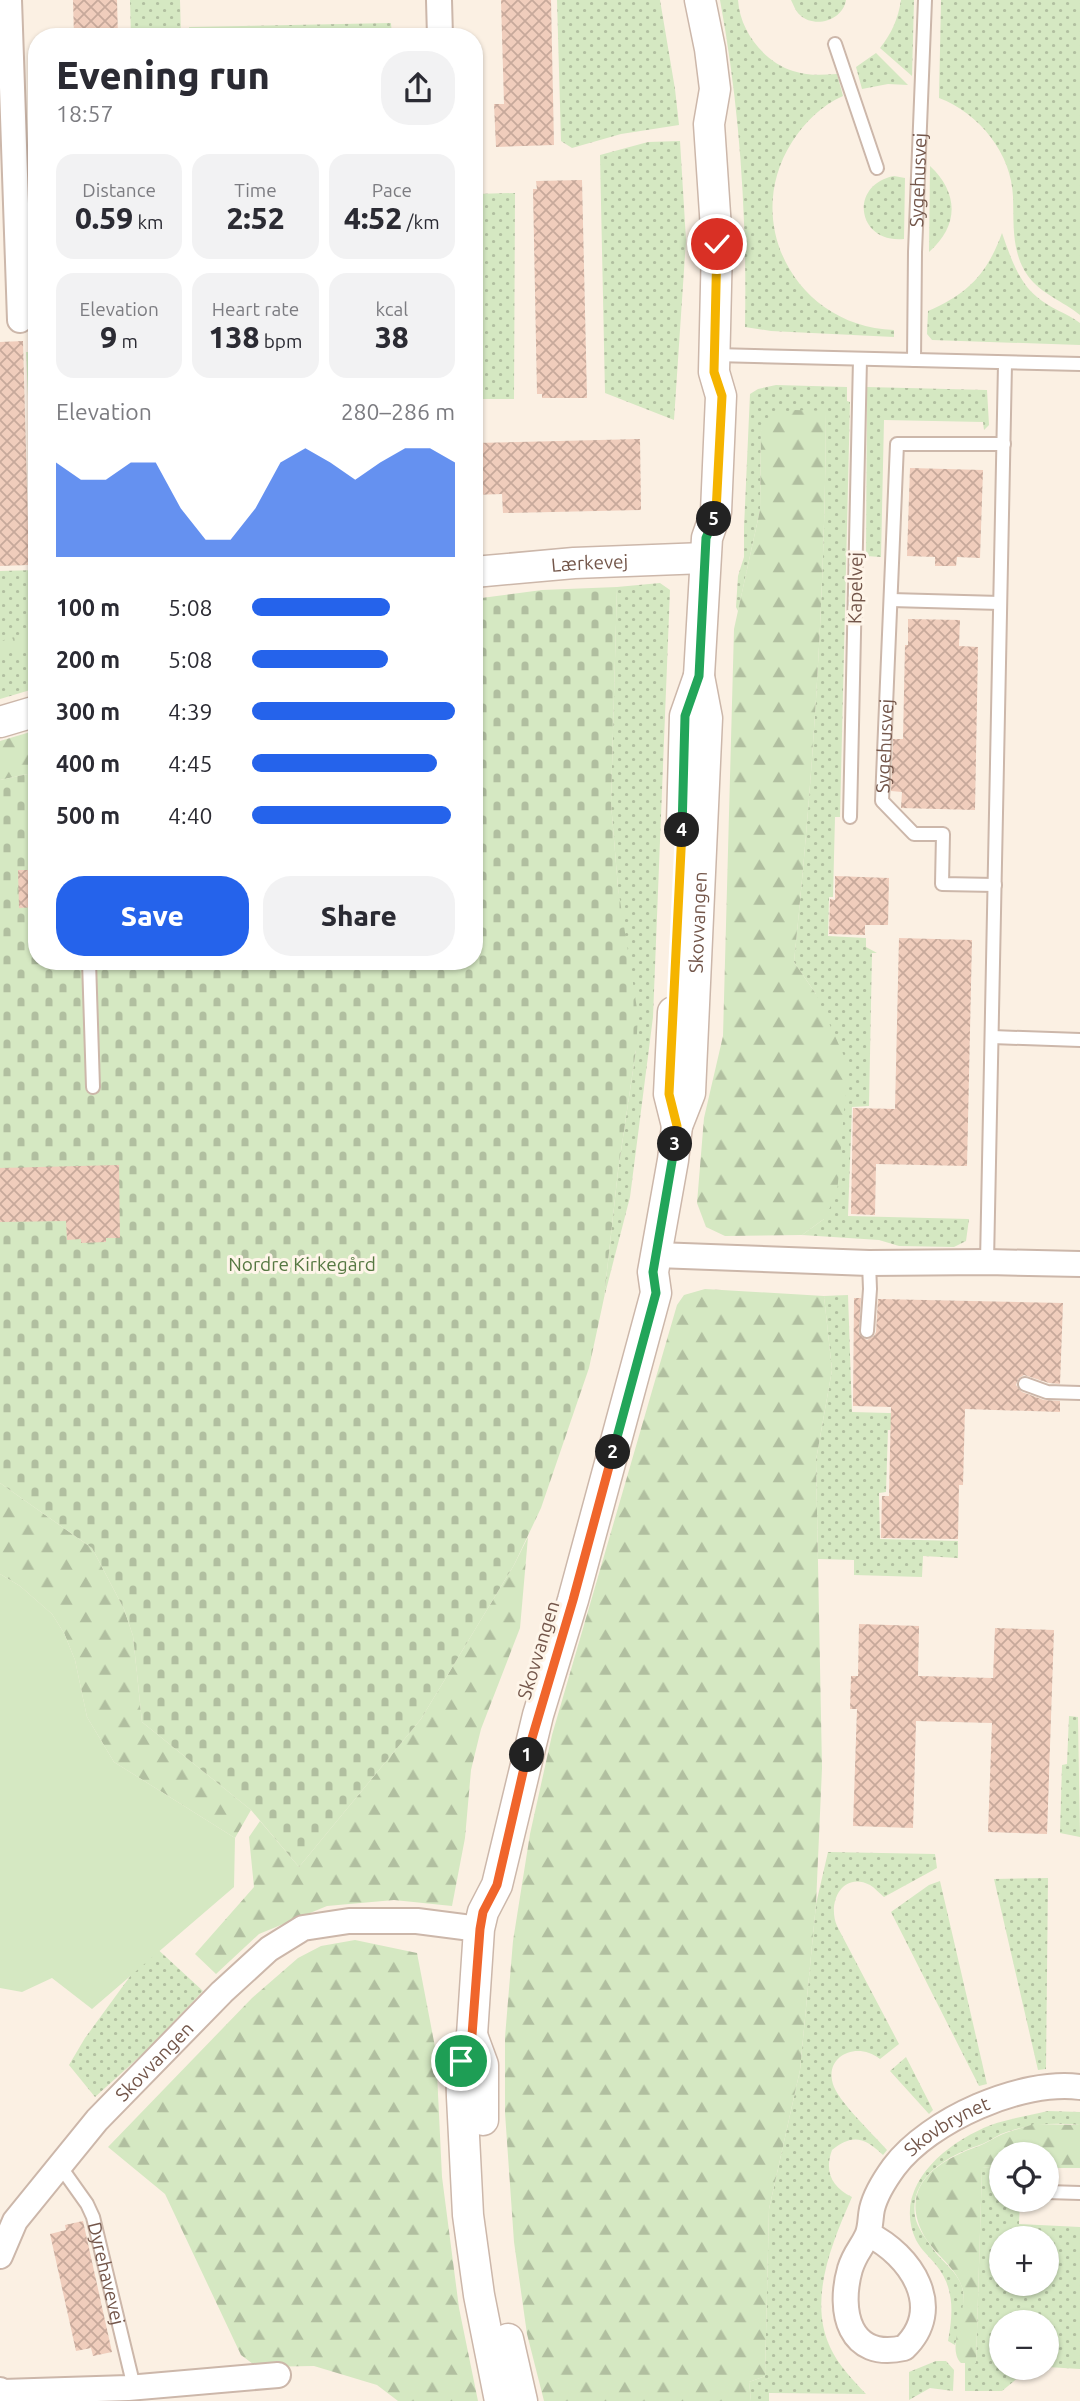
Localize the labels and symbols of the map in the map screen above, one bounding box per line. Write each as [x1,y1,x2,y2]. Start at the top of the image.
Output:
street label: Sygehusvej [905,132,931,228]
pin [687,214,747,274]
pin: 5 [696,502,732,536]
street label: Lærkevej [550,550,629,576]
street label: Kapelvej [843,552,867,624]
street label: Sygehusvej [871,698,897,794]
pin: 4 [664,812,700,848]
street label: Skovvangen [684,871,711,974]
pin: 3 [658,1126,692,1162]
park label: Nordre Kirkegård [228,1253,376,1275]
pin: 2 [596,1434,630,1470]
street label: Skovvangen [513,1598,563,1702]
pin: 1 [510,1738,544,1772]
street label: Skovvangen [111,2017,198,2106]
pin [431,2031,491,2091]
street label: Skovbrynet [899,2092,993,2160]
street label: Dyrehavevej [84,2220,130,2327]

